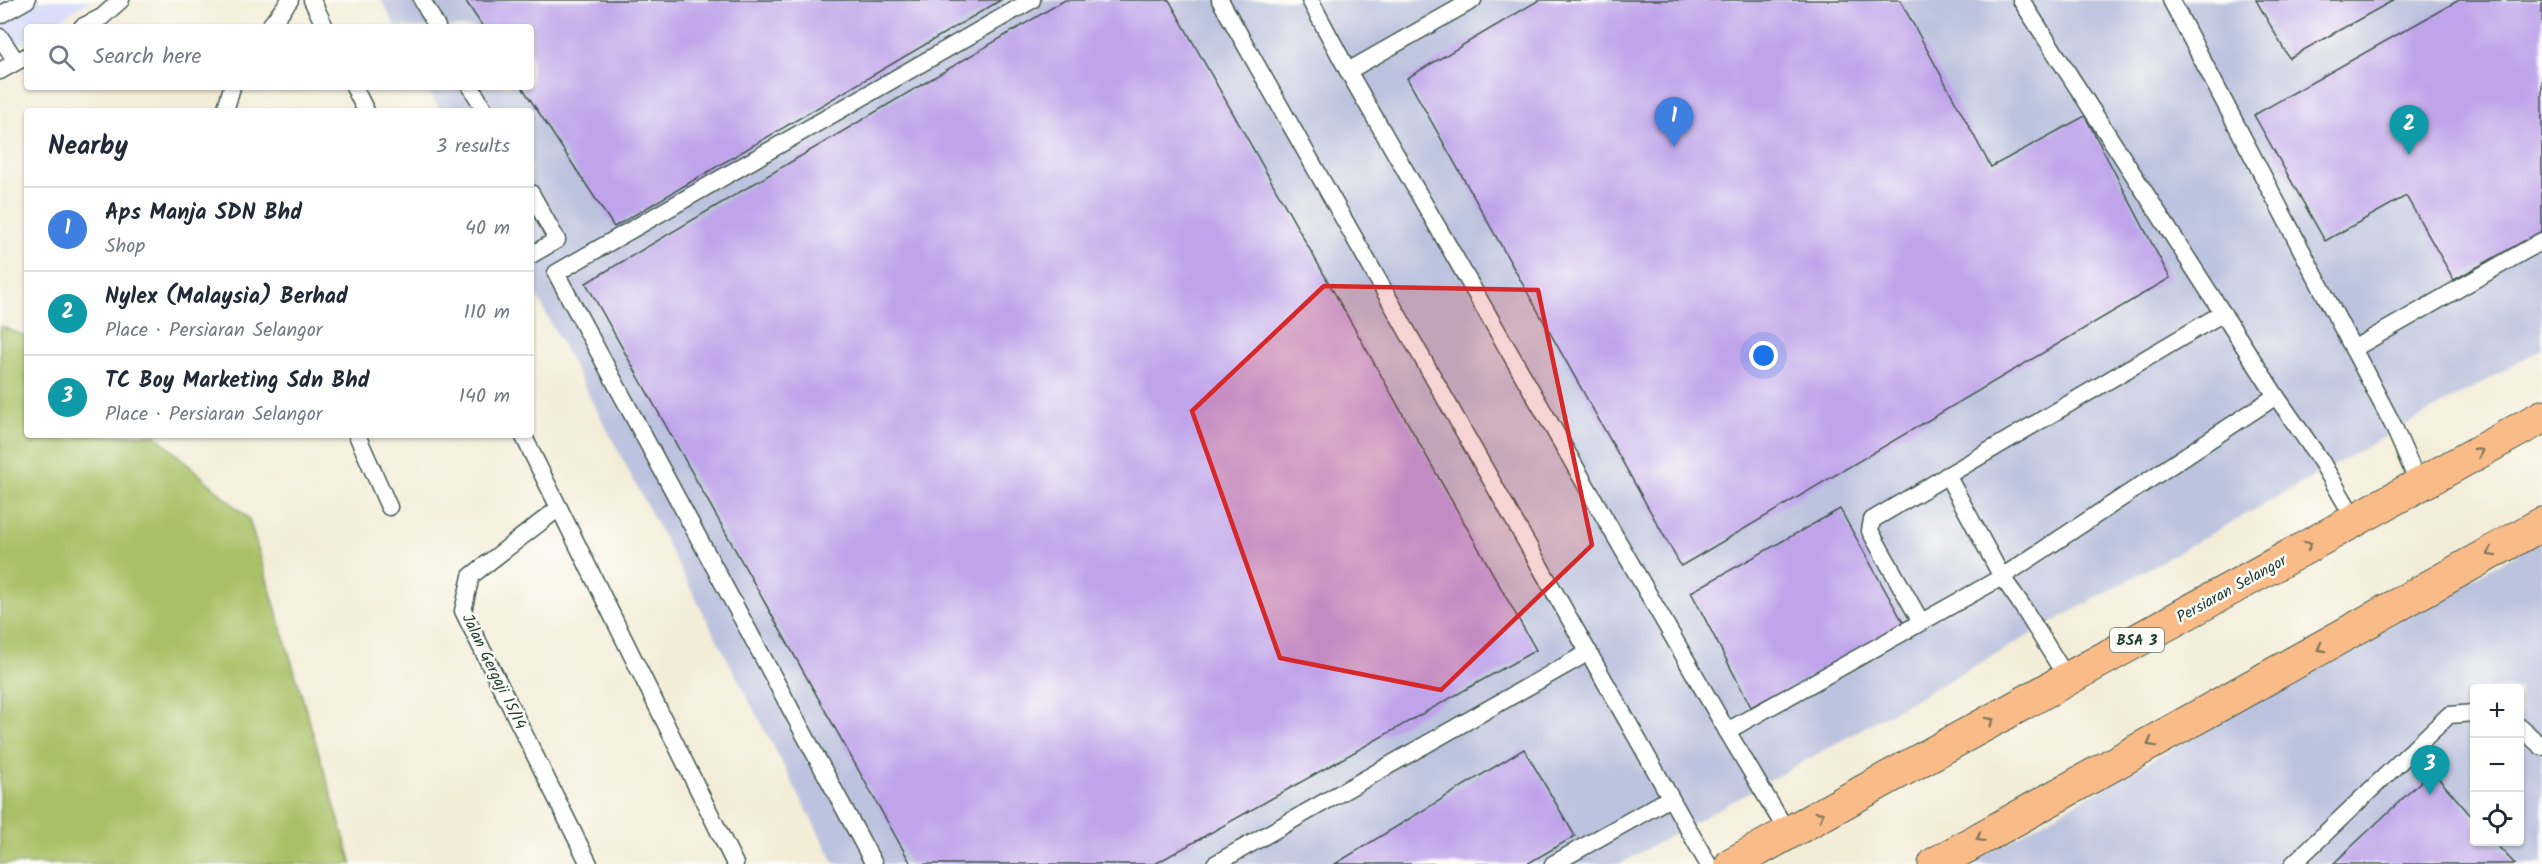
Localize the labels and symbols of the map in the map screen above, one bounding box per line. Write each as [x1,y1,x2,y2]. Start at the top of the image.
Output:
pin: 1 [1654,98,1694,147]
pin: 2 [2390,106,2428,155]
your location [1749,341,1778,370]
one-way arrow [2473,448,2483,459]
one-way arrow [2302,541,2312,553]
one-way arrow [2487,545,2497,557]
street label: Persiaran Selangor [2172,548,2293,630]
street label: Jalan Gergaji 15/14 [455,609,533,734]
road number: BSA 3 [2110,628,2164,652]
one-way arrow [2317,641,2327,652]
one-way arrow [1984,717,1994,728]
one-way arrow [2146,736,2157,747]
pin: 3 [2410,746,2450,795]
one-way arrow [1814,811,1824,822]
one-way arrow [1976,831,1987,842]

